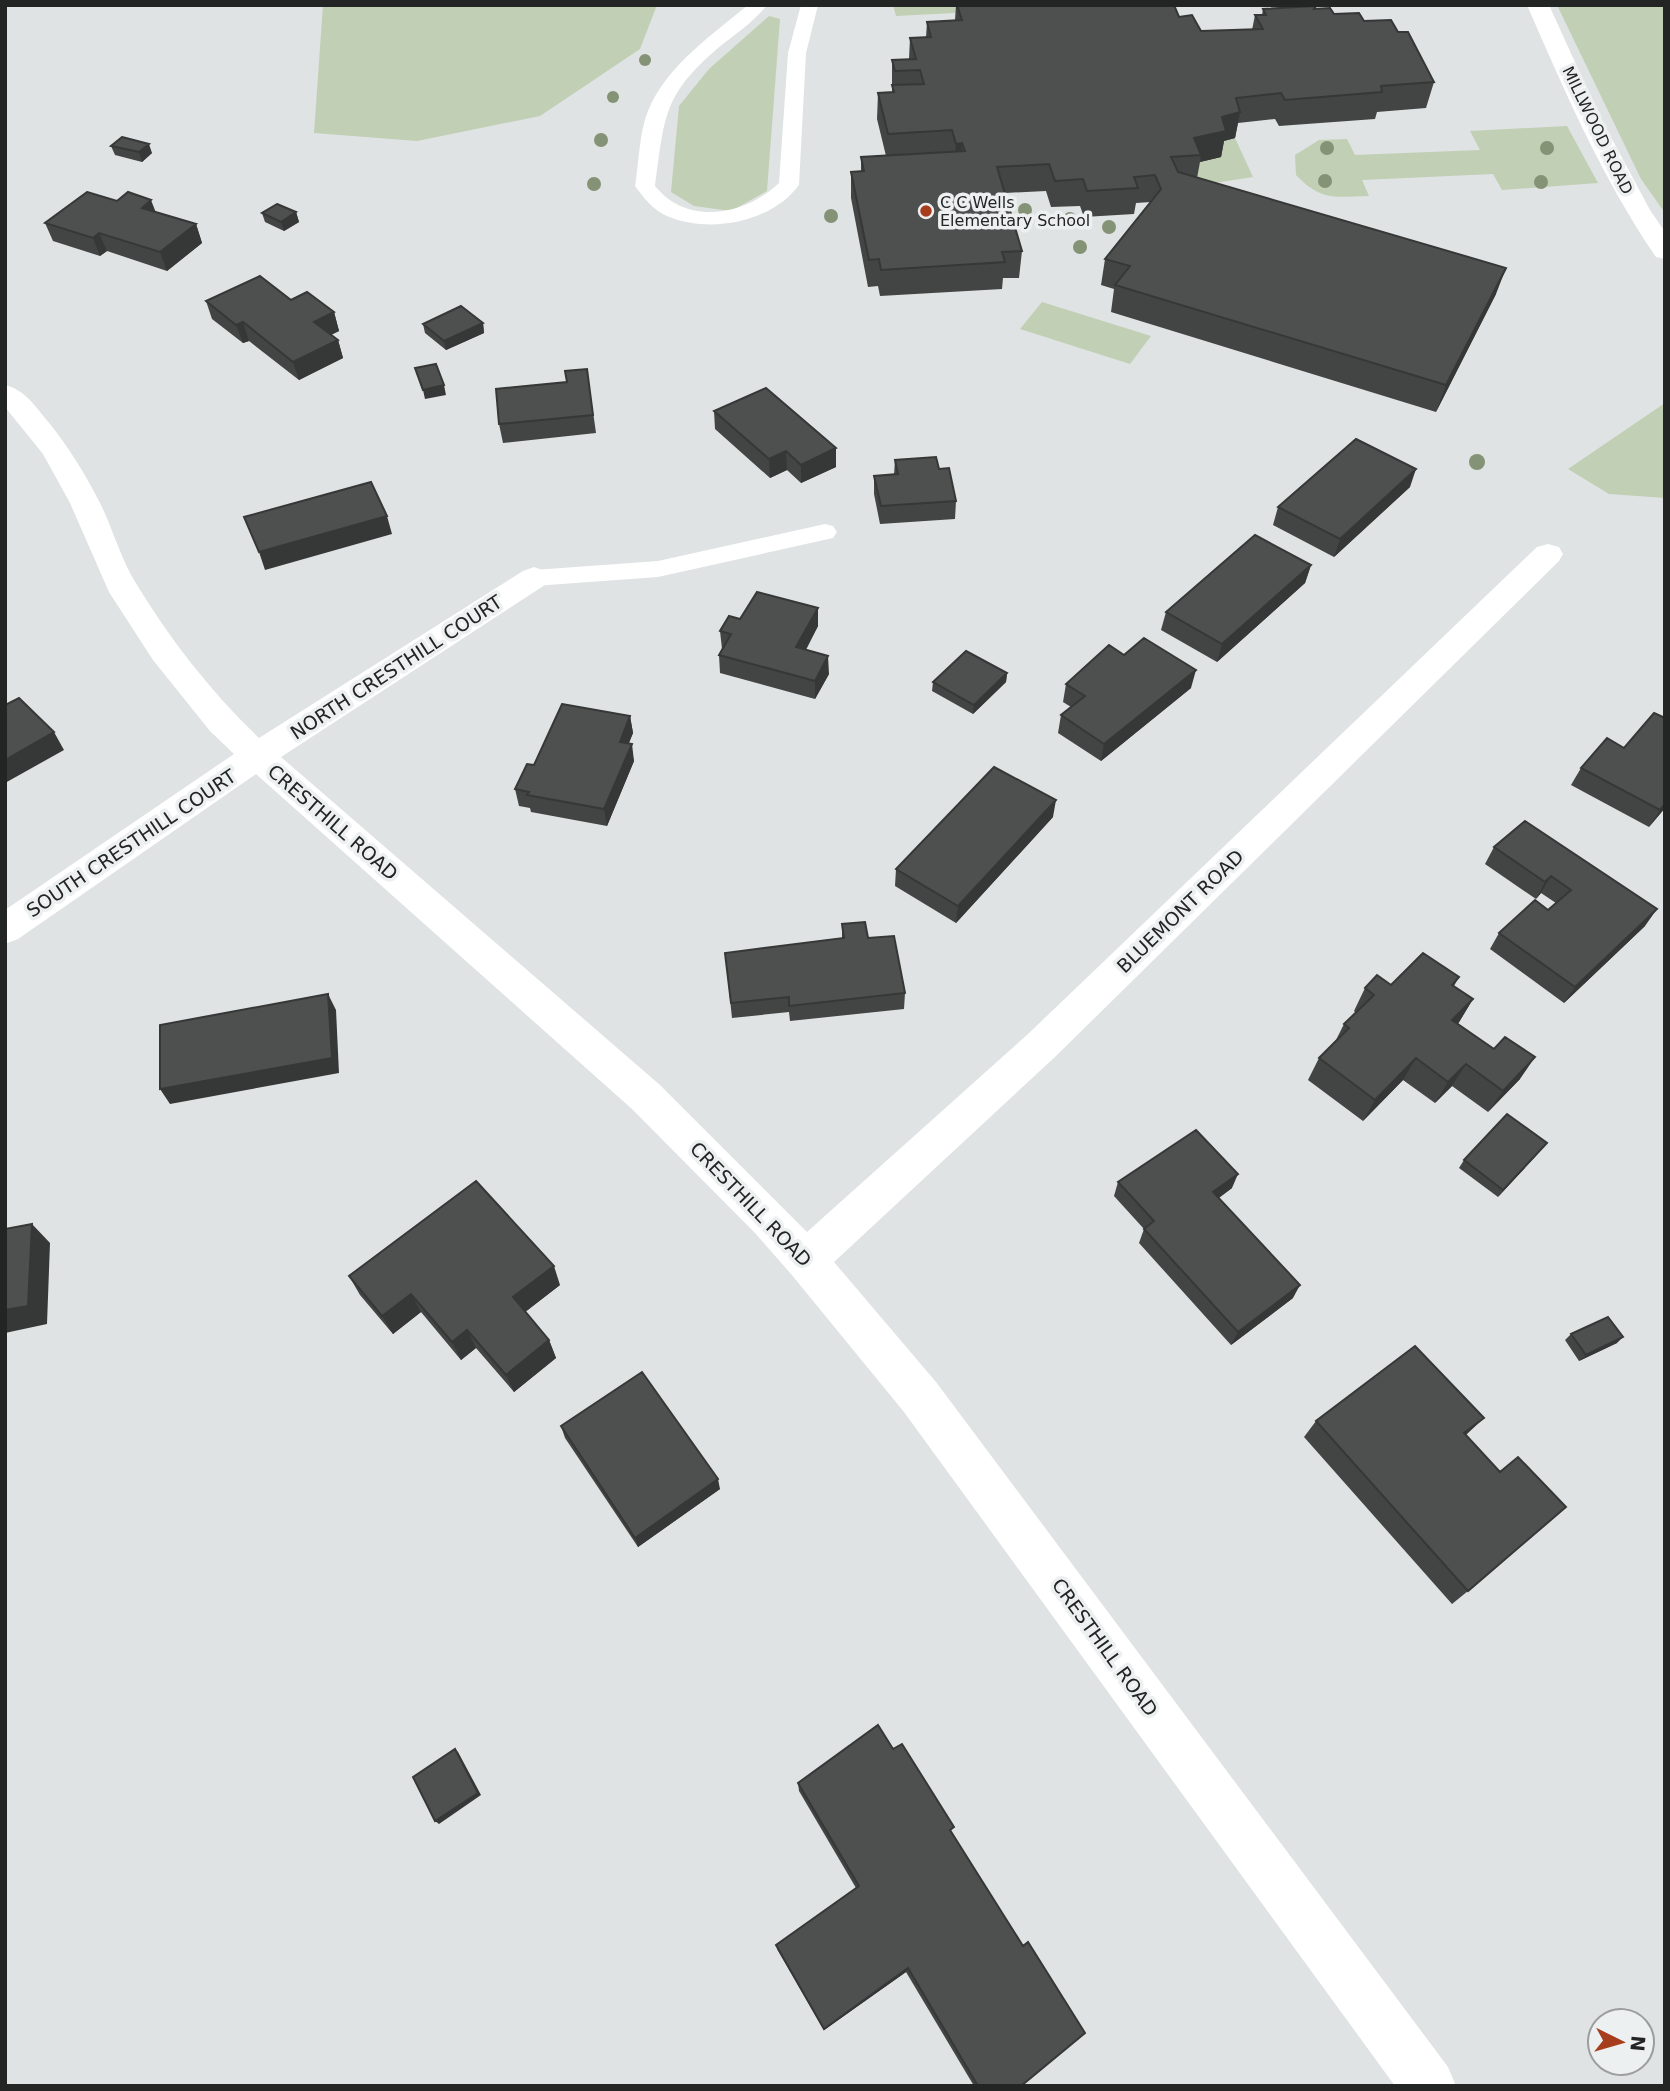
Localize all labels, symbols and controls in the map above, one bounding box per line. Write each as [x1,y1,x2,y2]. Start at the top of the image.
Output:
street label: MILLWOOD ROAD [1558,63,1637,197]
place label: C C Wells Elementary School [940,193,1090,230]
marker: C C Wells Elementary School [918,203,934,219]
street label: NORTH CRESTHILL COURT [286,590,506,744]
street label: CRESTHILL ROAD [264,760,402,884]
street label: SOUTH CRESTHILL COURT [22,764,240,921]
street label: BLUEMONT ROAD [1112,845,1248,977]
street label: CRESTHILL ROAD [686,1137,816,1271]
street label: CRESTHILL ROAD [1048,1574,1162,1720]
north arrow [1586,2007,1656,2077]
text: N [1626,2035,1650,2052]

